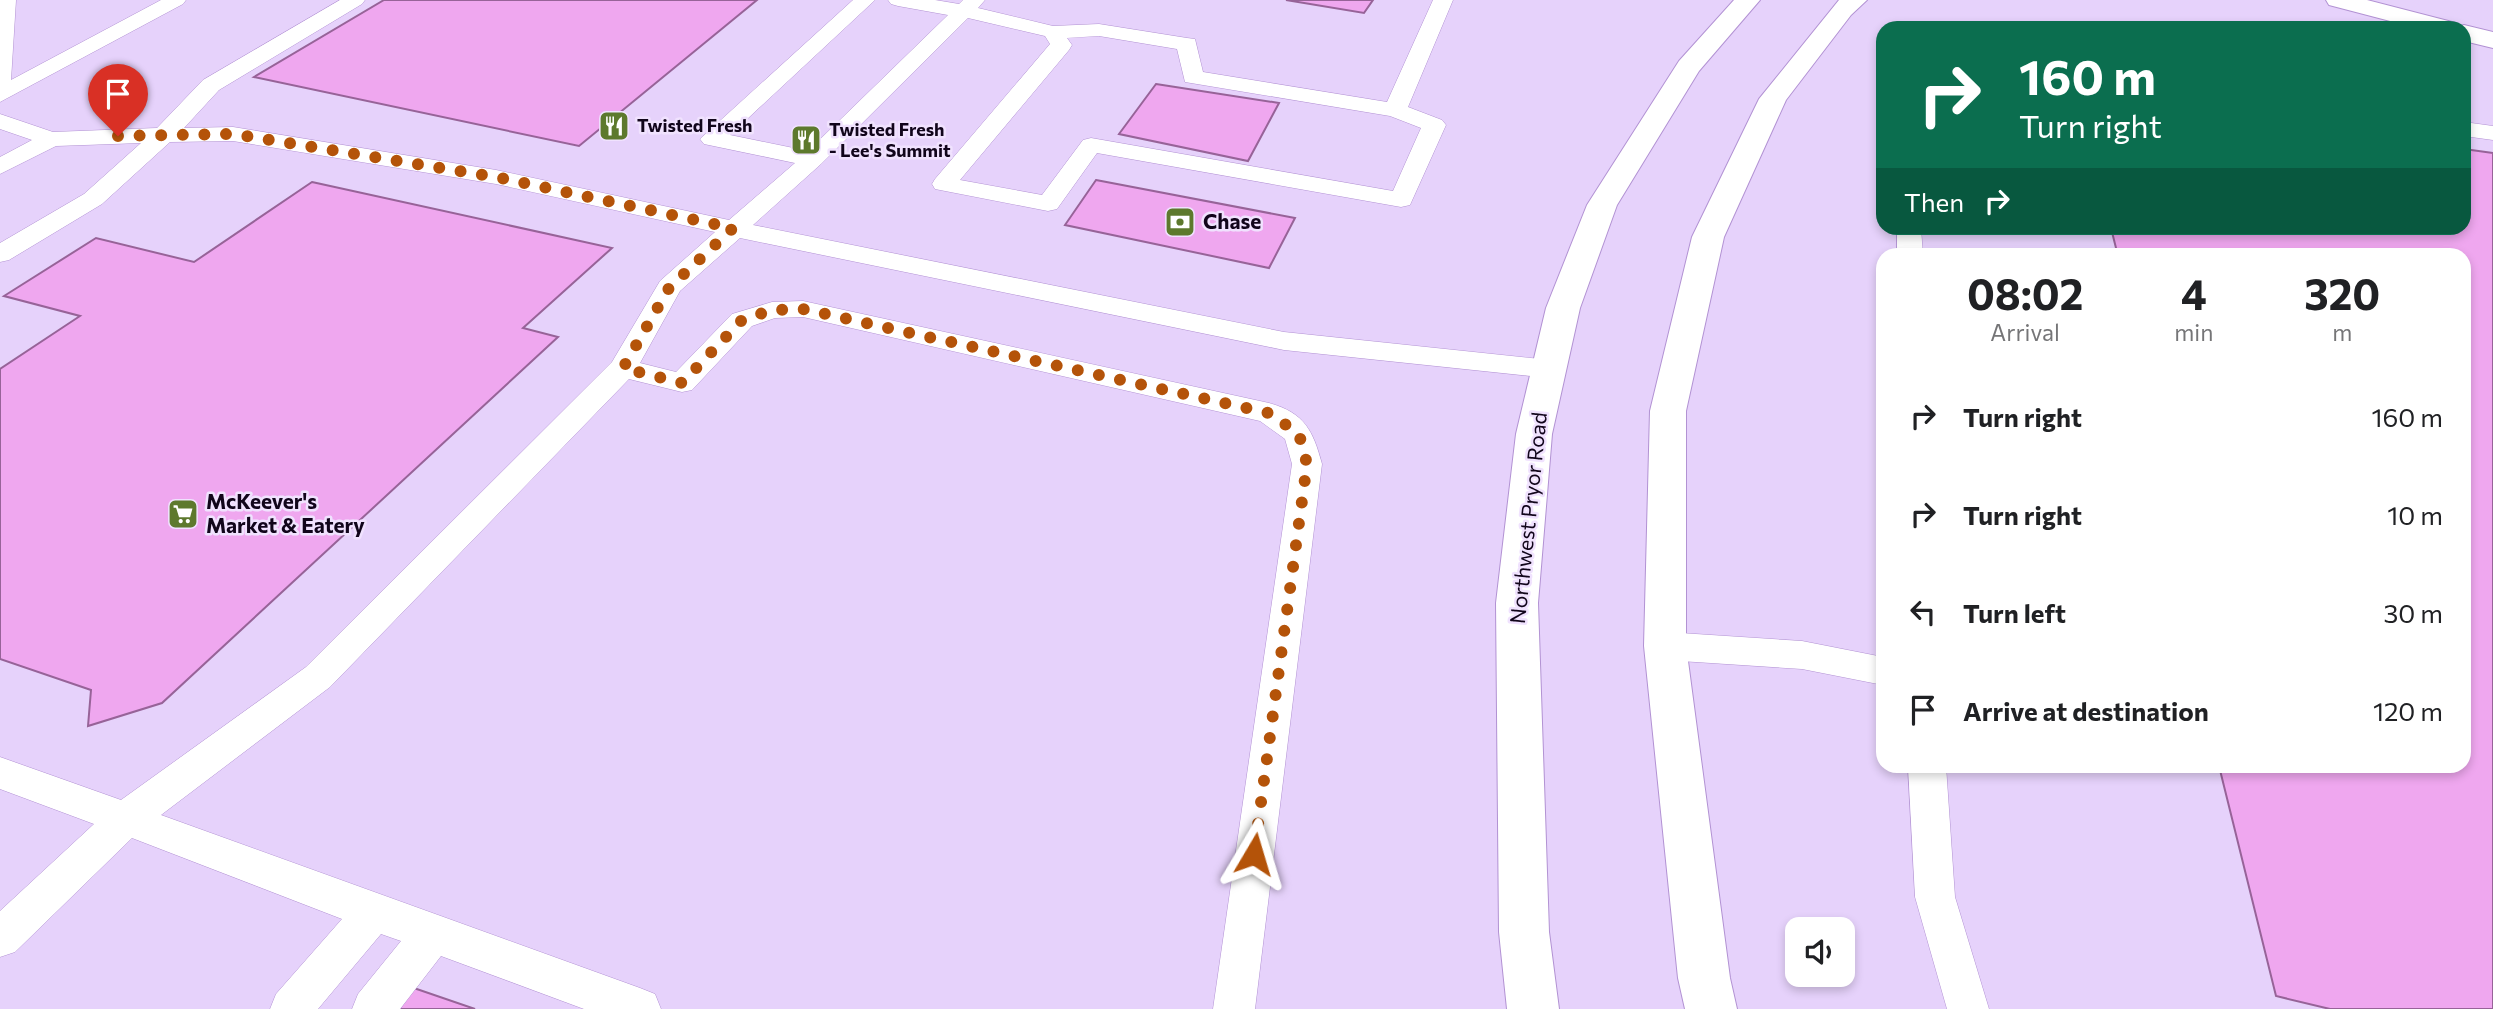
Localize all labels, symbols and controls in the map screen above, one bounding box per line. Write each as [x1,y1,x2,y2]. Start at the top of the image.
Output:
text: 160 m [2019,45,2156,105]
icon: right [1904,49,1995,140]
pin [88,64,148,136]
icon: arrive [99,75,137,113]
text: Turn right [2019,105,2162,145]
restaurant icon: Twisted Fresh [597,109,631,143]
place label: Twisted Fresh [637,114,753,136]
place label: Twisted Fresh - Lee's Summit [829,118,951,161]
restaurant icon: Twisted Fresh - Lee's Summit [789,123,823,157]
icon: right [1978,182,2016,220]
text: Then [1904,186,1964,217]
bank icon: Chase [1163,205,1197,239]
place label: Chase [1203,208,1261,233]
text: 08:02 [1967,267,2083,319]
text: 4 [2181,267,2207,319]
text: 320 [2304,267,2380,319]
text: Arrival [1990,318,2060,346]
text: min [2174,318,2213,346]
text: m [2332,318,2352,346]
icon: right [1904,397,1942,435]
text: Turn right [1963,401,2082,432]
text: 160 m [2371,401,2443,432]
street label: Northwest Pryor Road [1504,411,1551,625]
place label: McKeever's Market & Eatery [206,488,365,537]
icon: right [1904,495,1942,533]
supermarket icon: McKeever's Market & Eatery [166,497,200,531]
text: Turn right [1963,499,2082,530]
text: 10 m [2387,499,2443,530]
icon: left [1904,593,1942,631]
text: Turn left [1963,597,2066,628]
text: 30 m [2384,597,2443,628]
icon: arrive [1904,691,1942,729]
text: Arrive at destination [1963,695,2209,726]
text: 120 m [2373,695,2443,726]
position arrow [1217,817,1291,891]
map controls [1785,917,1855,987]
button: sound [1785,917,1855,987]

